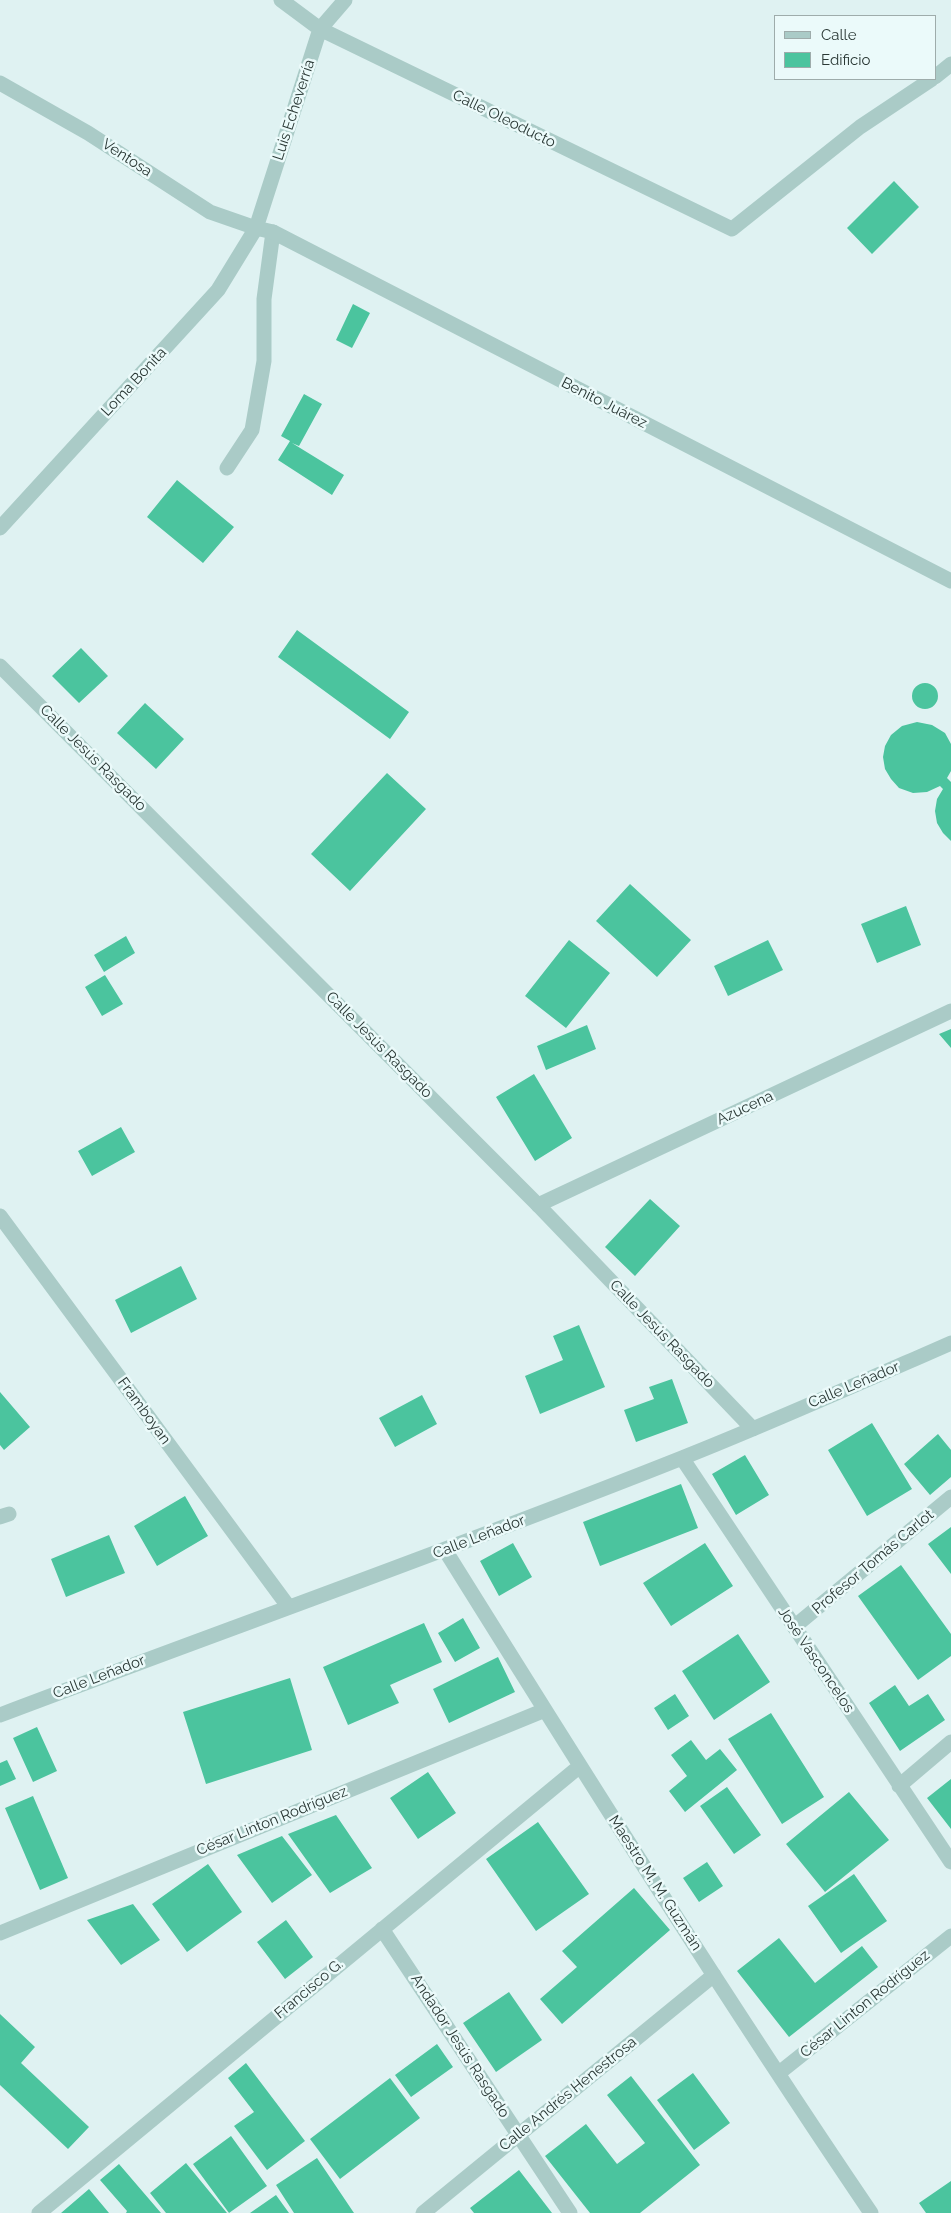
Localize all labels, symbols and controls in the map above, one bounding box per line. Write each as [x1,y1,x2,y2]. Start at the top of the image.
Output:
legend [774,15,936,80]
text: Calle [821,26,856,44]
text: Edificio [821,51,871,69]
street label: Luis Echeverría [269,57,319,163]
street label: Calle Oleoducto [449,86,559,152]
street label: Ventosa [99,135,155,181]
street label: Loma Bonita [98,344,170,420]
street label: Benito Juárez [558,374,650,432]
street label: Calle Jesús Rasgado [36,701,150,815]
street label: Calle Jesús Rasgado [322,988,436,1102]
street label: Azucena [714,1087,776,1129]
street label: Calle Jesús Rasgado [606,1276,718,1392]
street label: Calle Leñador [806,1358,902,1412]
street label: Framboyan [114,1374,174,1448]
street label: Profesor Tomás Carlot [809,1506,937,1618]
street label: Calle Leñador [430,1511,528,1563]
street label: José Vasconcelos [774,1604,858,1716]
street label: Calle Leñador [50,1651,148,1703]
street label: César Linton Rodríguez [194,1782,350,1860]
street label: Maestro M. M. Guzmán [605,1812,705,1954]
street label: César Linton Rodríguez [797,1946,933,2062]
street label: Francisco G. [271,1955,347,2023]
street label: Andador Jesús Rasgado [407,1971,513,2121]
street label: Calle Andrés Henestrosa [496,2033,640,2155]

